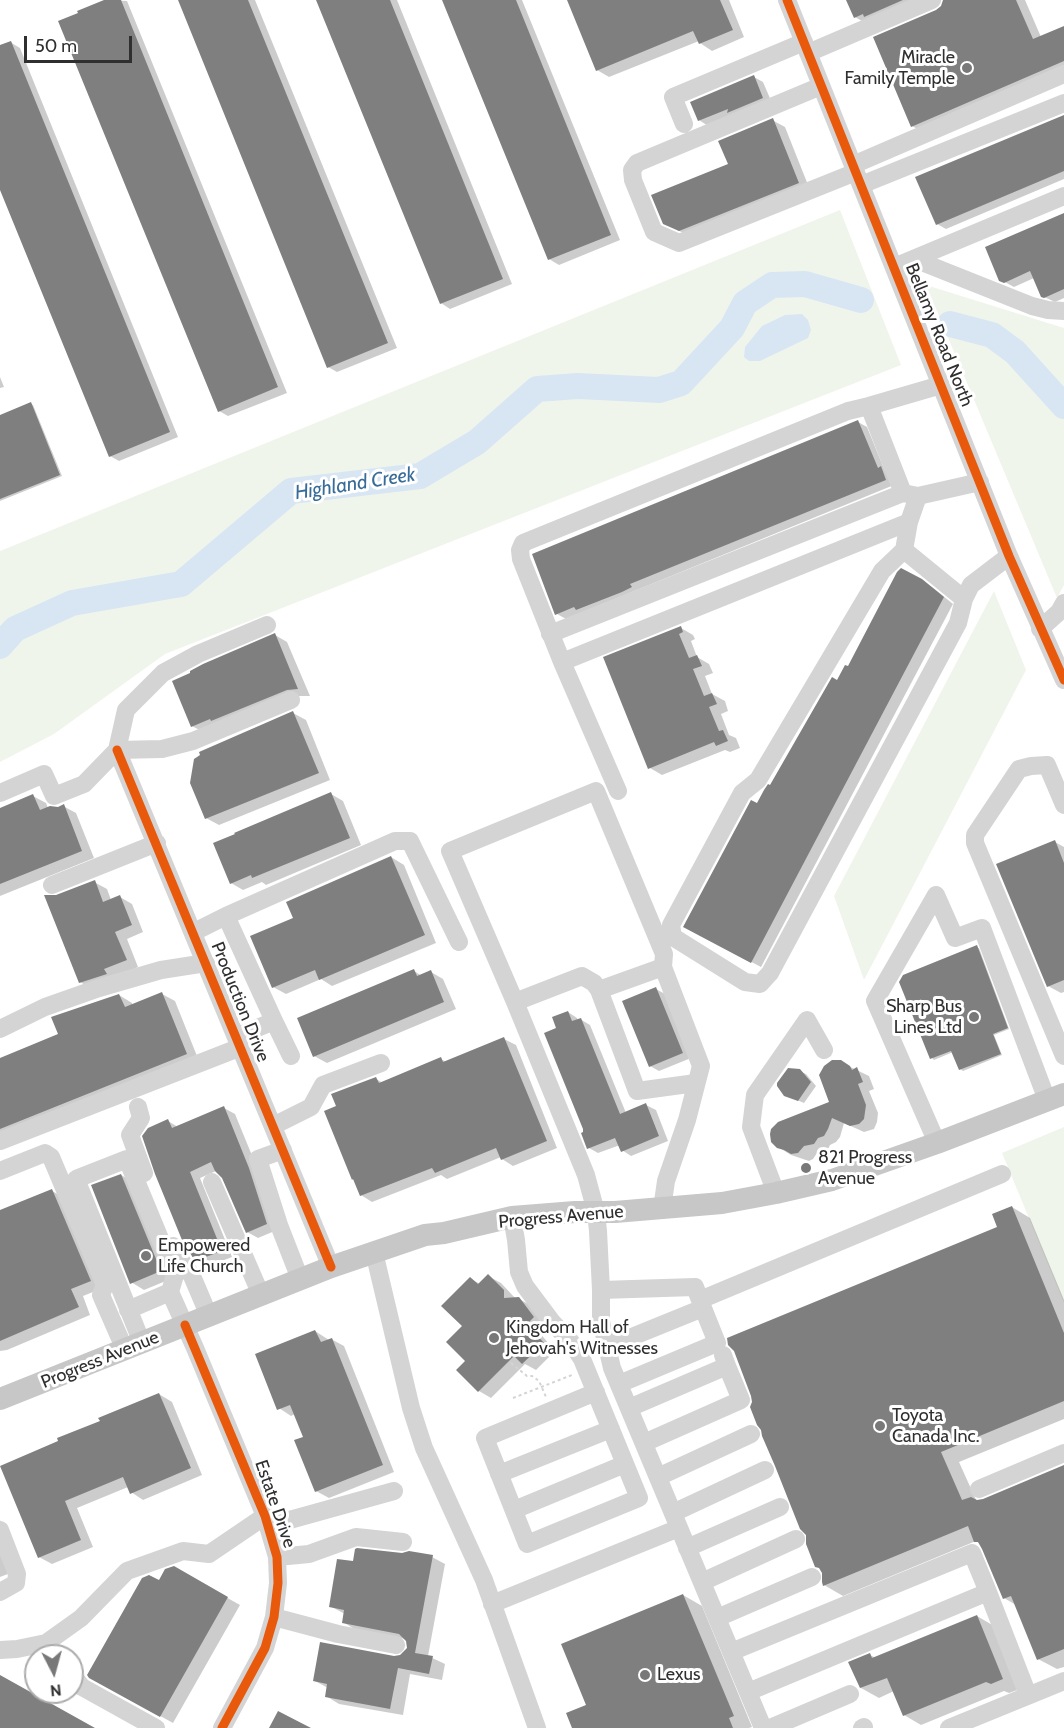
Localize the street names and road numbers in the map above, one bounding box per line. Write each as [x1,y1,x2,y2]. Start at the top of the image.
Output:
street label: Bellamy Road North [900,260,978,410]
street label: Production Drive [206,939,274,1065]
street label: Progress Avenue [498,1201,624,1233]
street label: Progress Avenue [38,1327,162,1393]
street label: Estate Drive [250,1457,300,1551]

